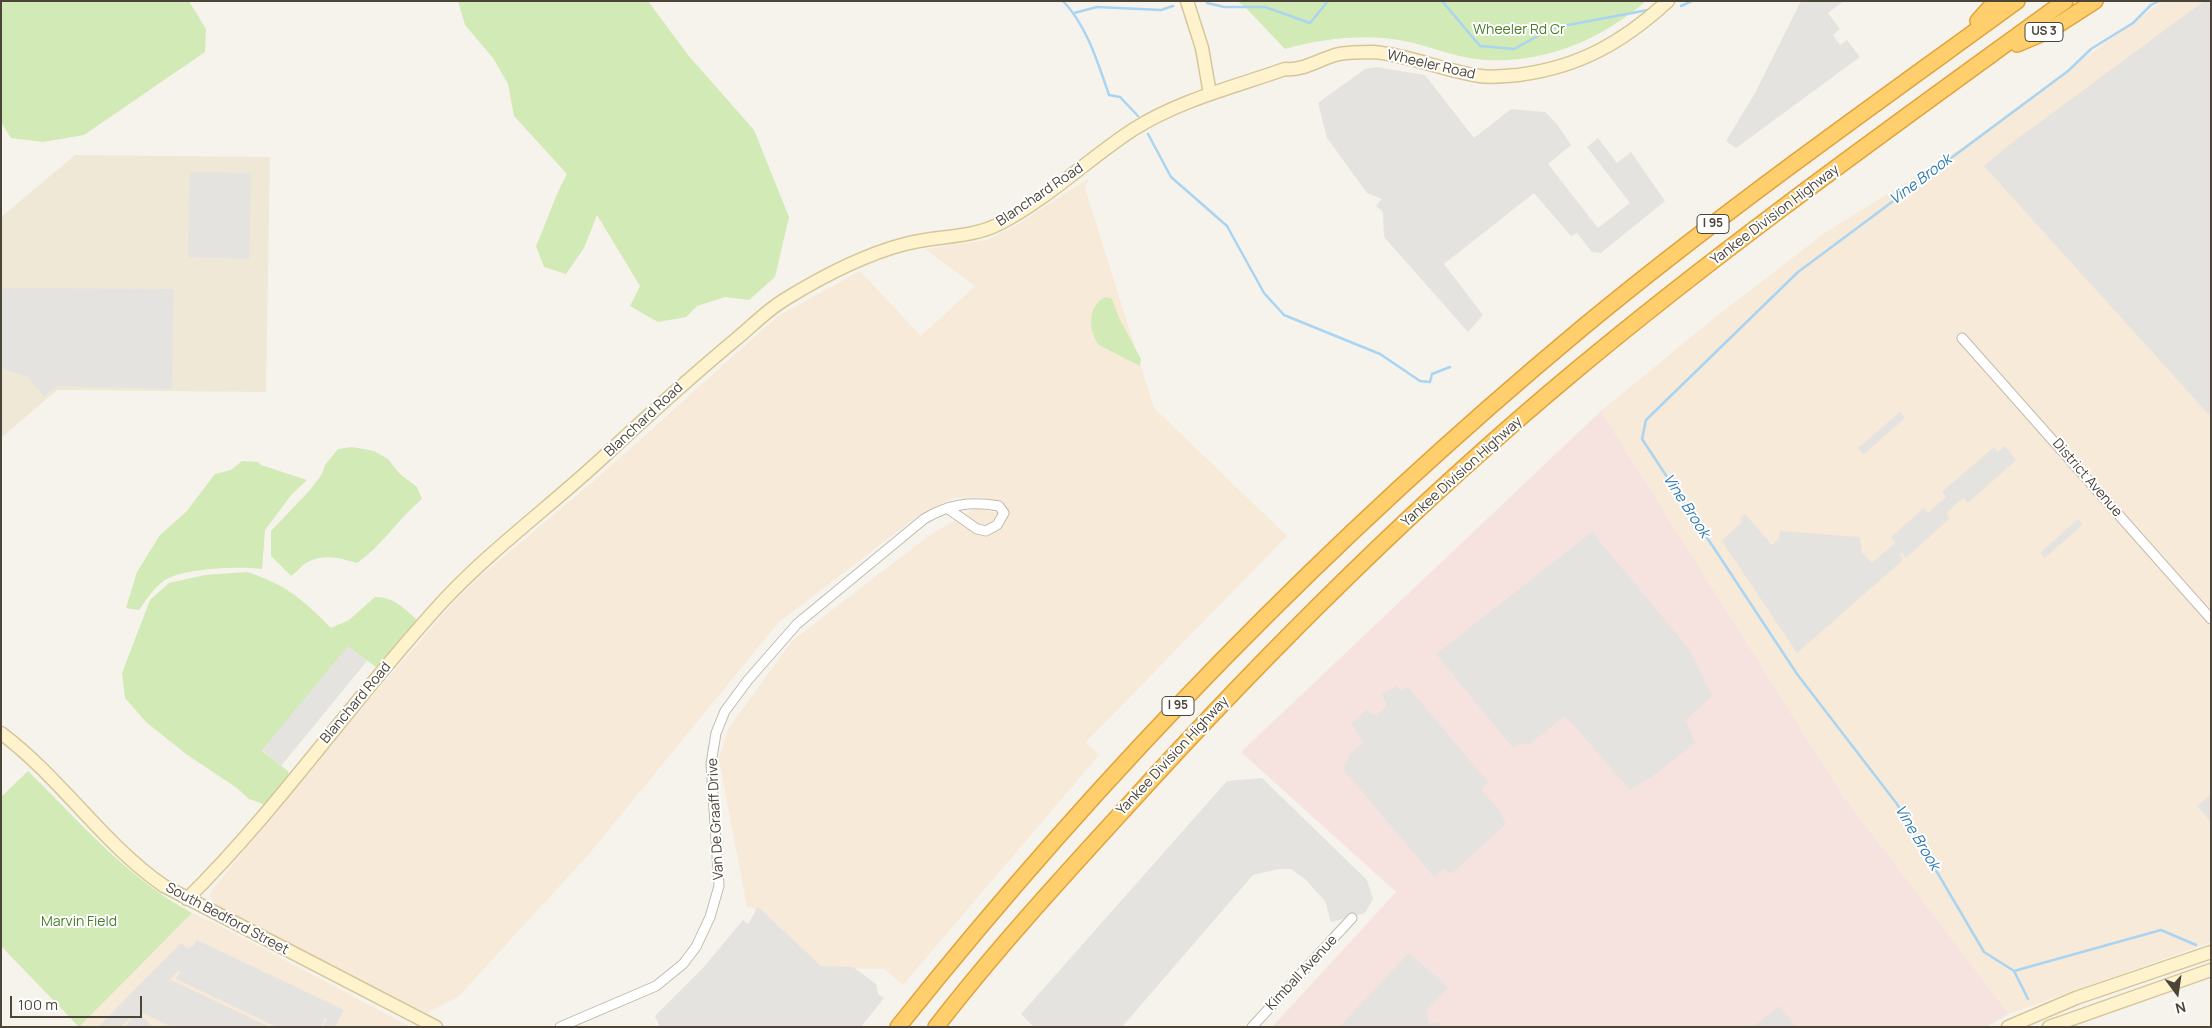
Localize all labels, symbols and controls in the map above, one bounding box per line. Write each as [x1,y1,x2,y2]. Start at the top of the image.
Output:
park label: Wheeler Rd Cr [1473,22,1565,38]
road number: US 3 [2025,22,2063,42]
street label: Wheeler Road [1385,47,1477,83]
water label: Vine Brook [1887,151,1955,209]
street label: Blanchard Road [993,160,1087,230]
street label: Yankee Division Highway [1708,161,1842,269]
road number: I 95 [1697,214,1729,233]
street label: Blanchard Road [601,379,687,461]
street label: Yankee Division Highway [1398,413,1526,531]
street label: District Avenue [2049,435,2125,521]
water label: Vine Brook [1659,471,1713,541]
street label: Blanchard Road [317,659,395,747]
street label: Yankee Division Highway [1114,693,1232,819]
road number: I 95 [1162,696,1194,716]
street label: Van De Graaff Drive [704,758,728,880]
water label: Vine Brook [1891,802,1943,874]
street label: South Bedford Street [163,879,291,959]
park label: Marvin Field [41,914,117,930]
street label: Kimball Avenue [1263,932,1341,1014]
north arrow [2152,968,2202,1018]
scale bar [12,986,145,1018]
text: 100 m [18,994,58,1015]
text: N [2174,998,2188,1018]

